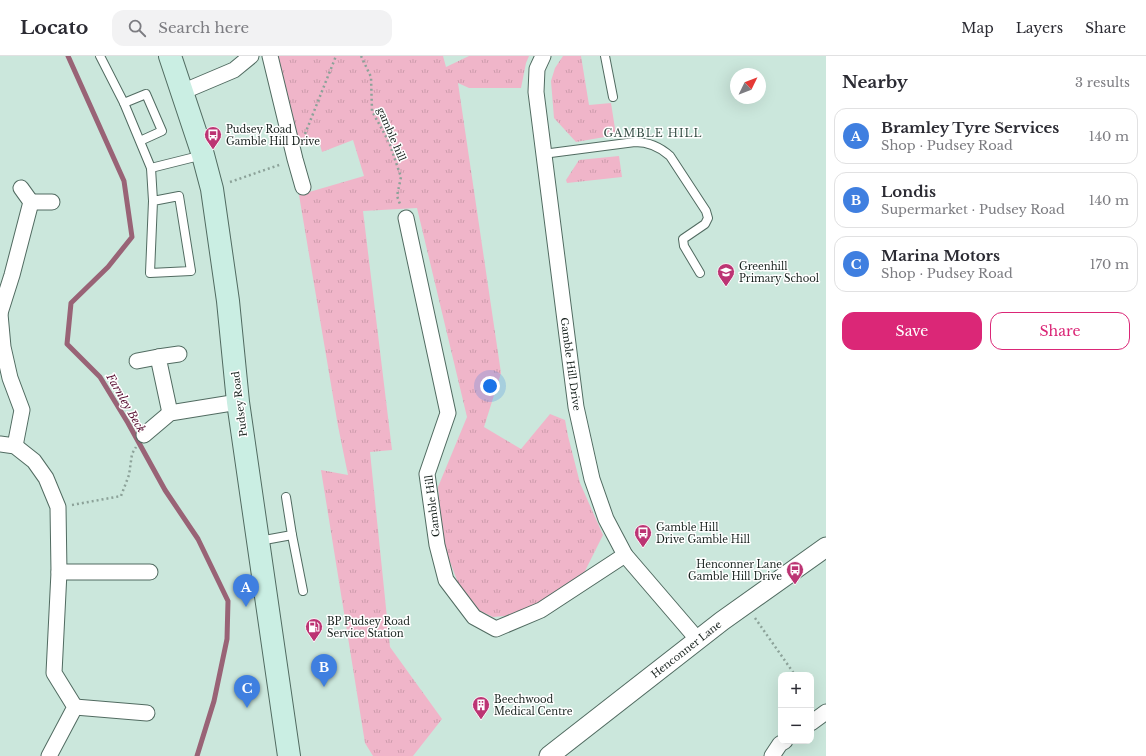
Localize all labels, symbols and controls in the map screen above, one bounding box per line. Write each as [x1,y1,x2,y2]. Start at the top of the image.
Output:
search box [112,10,392,46]
text: Locato [20,16,88,39]
icon: search [126,17,148,39]
text: Search here [158,18,249,37]
text: Map [961,19,994,37]
text: Layers [1016,19,1063,37]
text: Share [1085,19,1126,37]
north arrow [730,68,766,104]
text: Nearby [842,72,908,93]
text: 3 results [1075,74,1130,91]
street label: gamble hill [374,105,409,163]
text: Bramley Tyre Services [881,118,1059,137]
place label: Pudsey Road Gamble Hill Drive [226,123,320,148]
bus stop icon: Pudsey Road Gamble Hill Drive [203,125,223,150]
district label: GAMBLE HILL [603,126,703,140]
text: A [851,128,861,145]
text: 140 m [1089,128,1129,145]
text: Shop · Pudsey Road [881,137,1013,154]
text: Londis [881,182,936,201]
text: B [851,192,861,209]
text: 140 m [1089,192,1129,209]
text: Supermarket · Pudsey Road [881,201,1065,218]
text: Marina Motors [881,246,1000,265]
text: C [851,256,861,273]
text: 170 m [1090,256,1129,273]
place label: Greenhill Primary School [739,260,819,285]
school or university icon: Greenhill Primary School [716,262,736,287]
text: Shop · Pudsey Road [881,265,1013,282]
button: Save [842,312,982,350]
button: Share [990,312,1130,350]
street label: Gamble Hill Drive [558,317,584,412]
water label: Farnley Beck [103,370,149,435]
street label: Pudsey Road [229,370,250,438]
your location [480,376,500,396]
street label: Gamble Hill [422,474,443,538]
place label: Gamble Hill Drive Gamble Hill [656,521,750,546]
bus stop icon: Gamble Hill Drive Gamble Hill [633,523,653,548]
place label: Henconner Lane Gamble Hill Drive [688,558,782,583]
bus stop icon: Henconner Lane Gamble Hill Drive [785,560,805,585]
pin: A [233,574,259,607]
place label: BP Pudsey Road Service Station [327,615,410,640]
fuel station icon: BP Pudsey Road Service Station [304,617,324,642]
street label: Henconner Lane [648,618,724,681]
pin: B [311,654,337,687]
map controls [778,672,814,744]
button: + [778,672,814,708]
pin: C [234,675,260,708]
place label: Beechwood Medical Centre [494,693,573,718]
building icon: Beechwood Medical Centre [471,695,491,720]
button: − [778,708,814,744]

